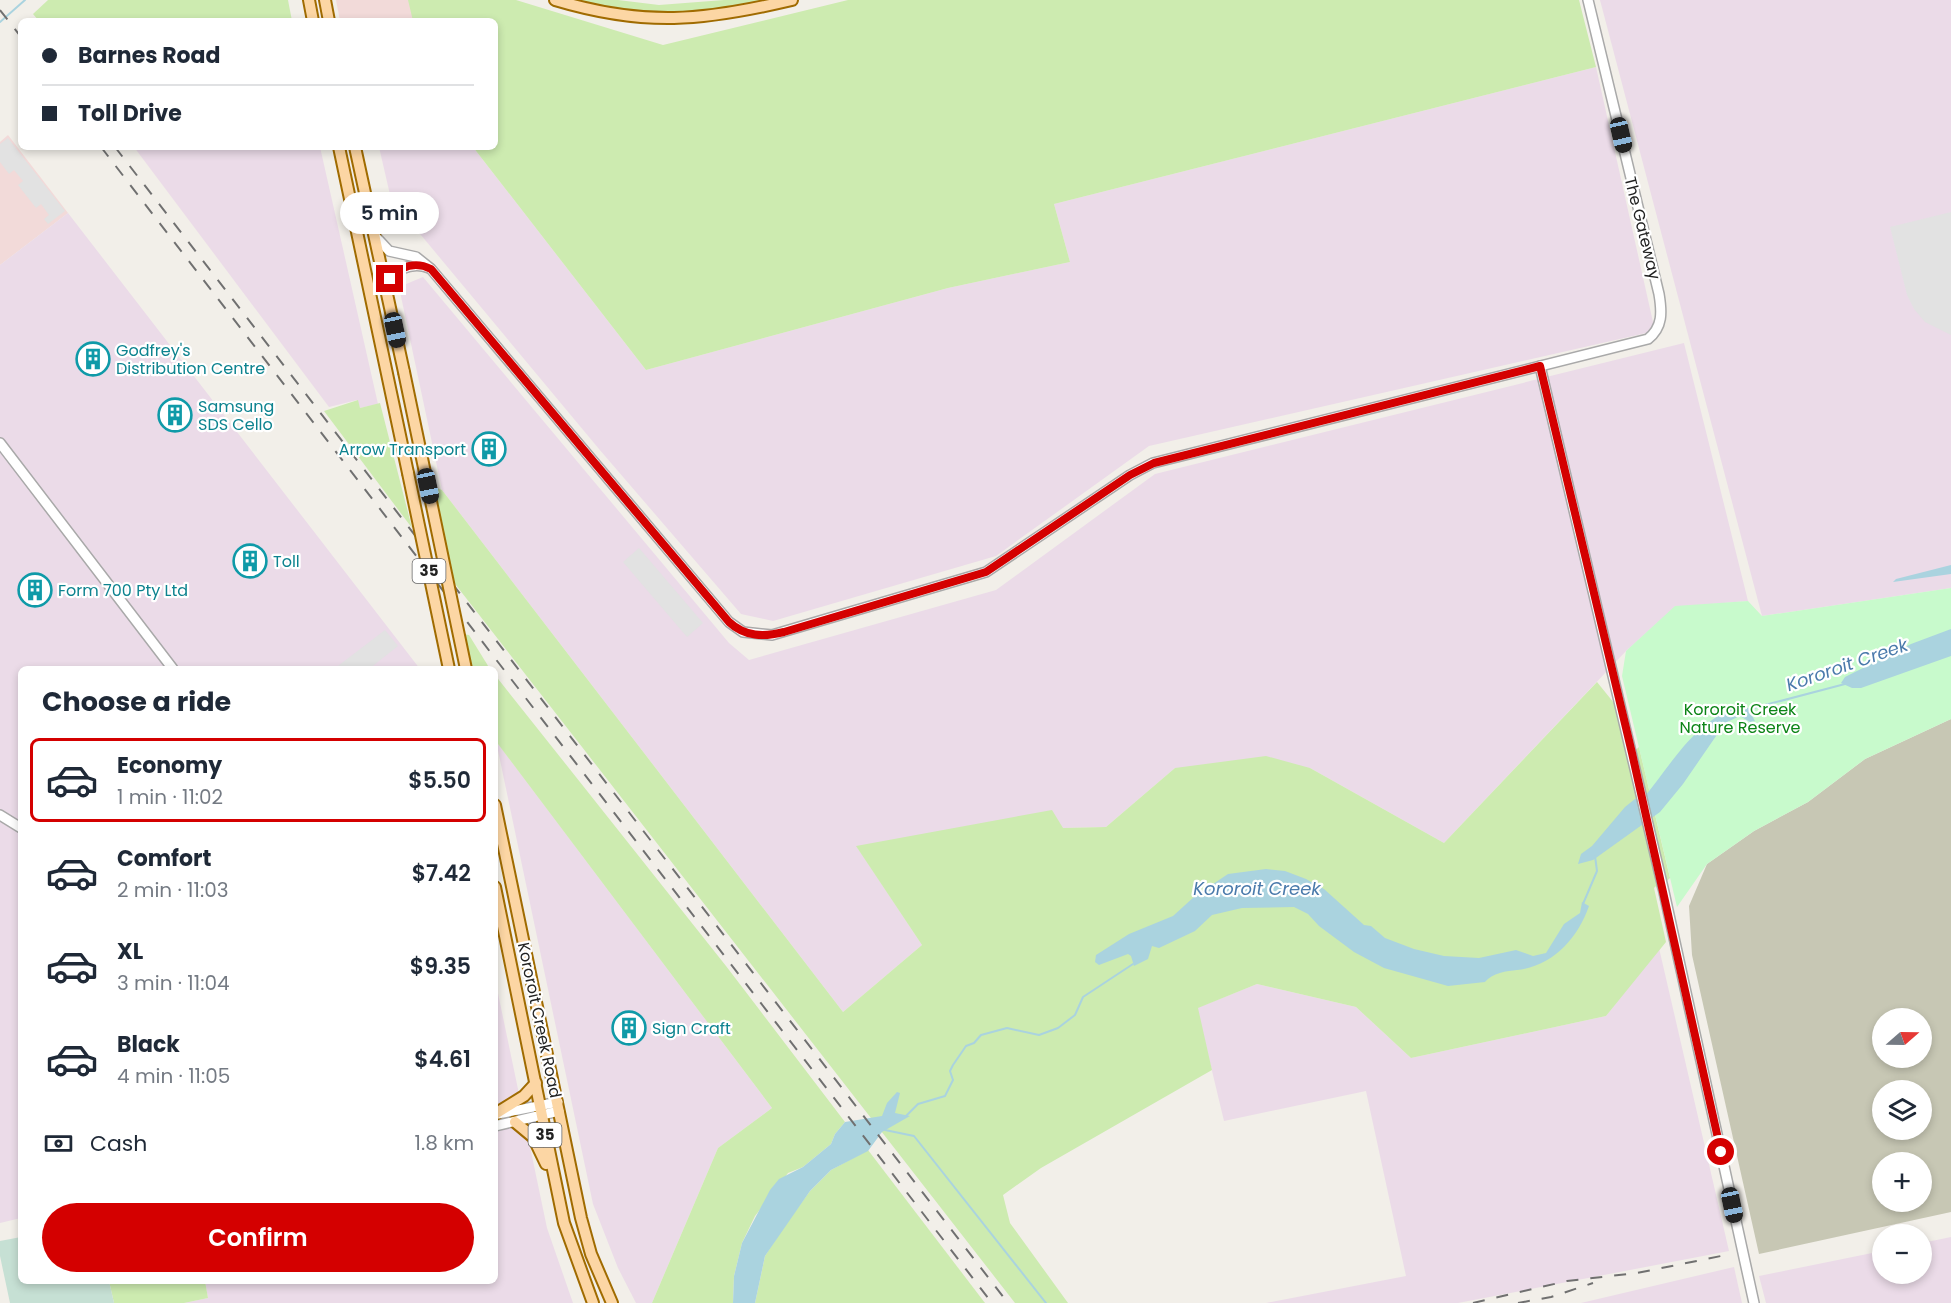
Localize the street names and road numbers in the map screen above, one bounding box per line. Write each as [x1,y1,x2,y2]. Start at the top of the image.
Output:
street label: The Gateway [1619,174,1666,282]
road number: 35 [412,559,446,583]
street label: Kororoit Creek Road [512,940,567,1100]
road number: 35 [528,1123,562,1147]

